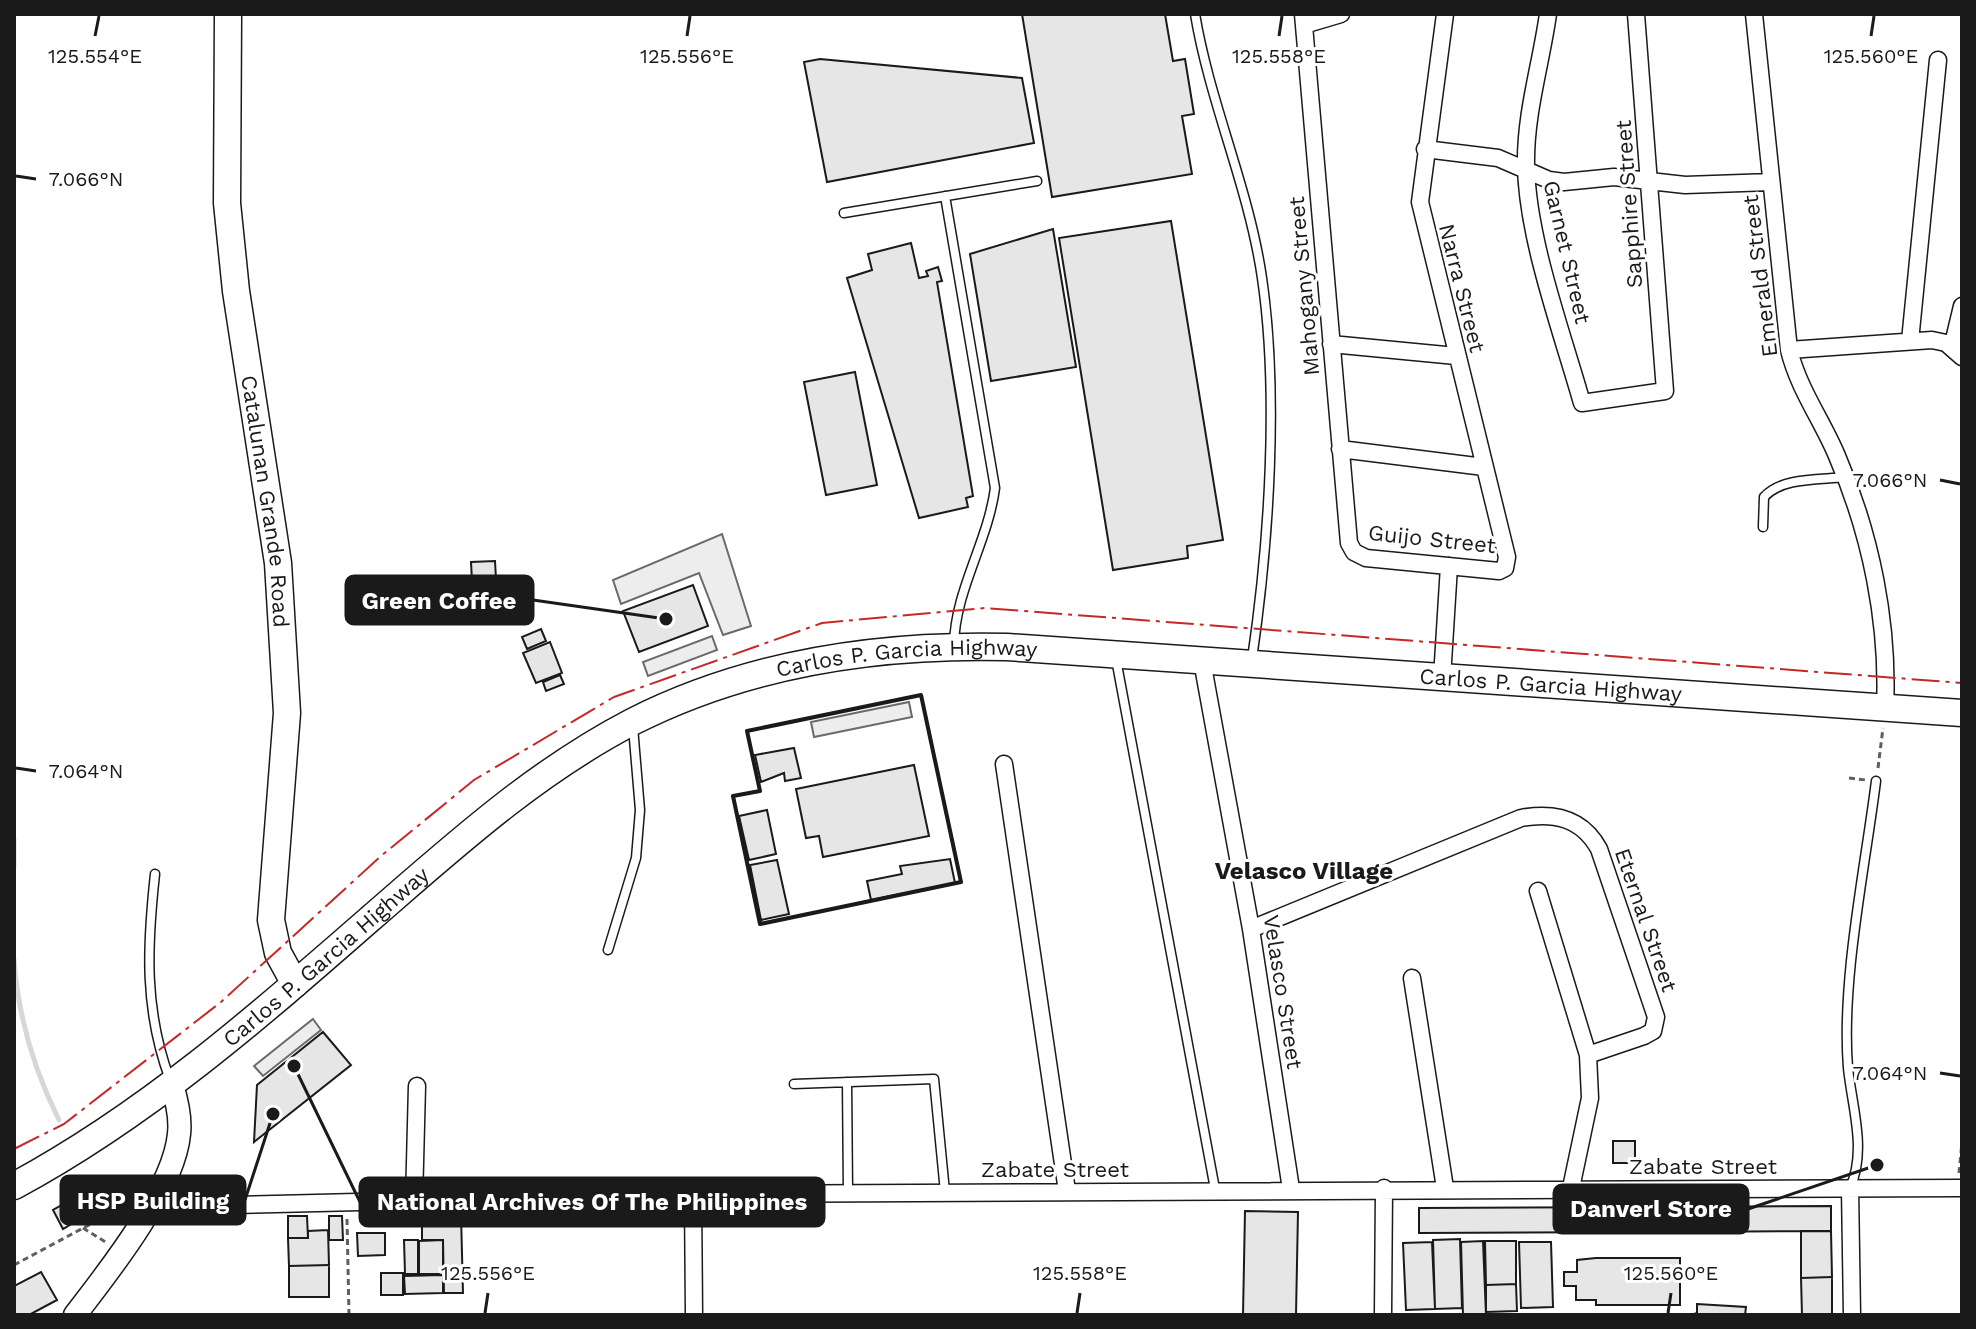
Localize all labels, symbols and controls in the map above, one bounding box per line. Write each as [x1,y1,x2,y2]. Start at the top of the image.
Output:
text: 125.554°E [48,44,142,68]
text: 125.556°E [640,44,734,68]
text: 125.558°E [1232,44,1326,68]
text: 125.560°E [1824,44,1918,68]
street label: Sapphire Street [1611,119,1647,289]
text: 7.066°N [49,167,123,191]
street label: Garnet Street [1538,178,1596,326]
street label: Emerald Street [1738,194,1782,358]
street label: Mahogany Street [1284,195,1324,377]
street label: Narra Street [1434,221,1490,355]
street label: Catalunan Grande Road [237,373,294,628]
text: 7.066°N [1853,468,1927,492]
street label: Guijo Street [1367,520,1497,558]
callout: Green Coffee [346,576,533,624]
text: Green Coffee [362,587,517,615]
street label: Carlos P. Garcia Highway [773,634,1039,682]
street label: Carlos P. Garcia Highway [1419,663,1683,706]
text: 7.064°N [49,759,123,783]
street label: Eternal Street [1610,845,1682,995]
district label: Velasco Village [1215,857,1393,885]
street label: Carlos P. Garcia Highway [218,861,434,1051]
street label: Velasco Street [1258,913,1308,1071]
text: 7.064°N [1853,1061,1927,1085]
street label: Zabate Street [1629,1154,1777,1179]
street label: Zabate Street [981,1157,1129,1182]
callout: HSP Building [61,1176,245,1224]
callout: National Archives Of The Philippines [360,1178,824,1226]
callout: Danverl Store [1554,1185,1748,1233]
text: HSP Building [77,1187,230,1215]
text: National Archives Of The Philippines [377,1188,807,1216]
text: Danverl Store [1570,1195,1732,1223]
text: 125.556°E [441,1261,535,1285]
text: 125.558°E [1033,1261,1127,1285]
text: 125.560°E [1624,1261,1718,1285]

